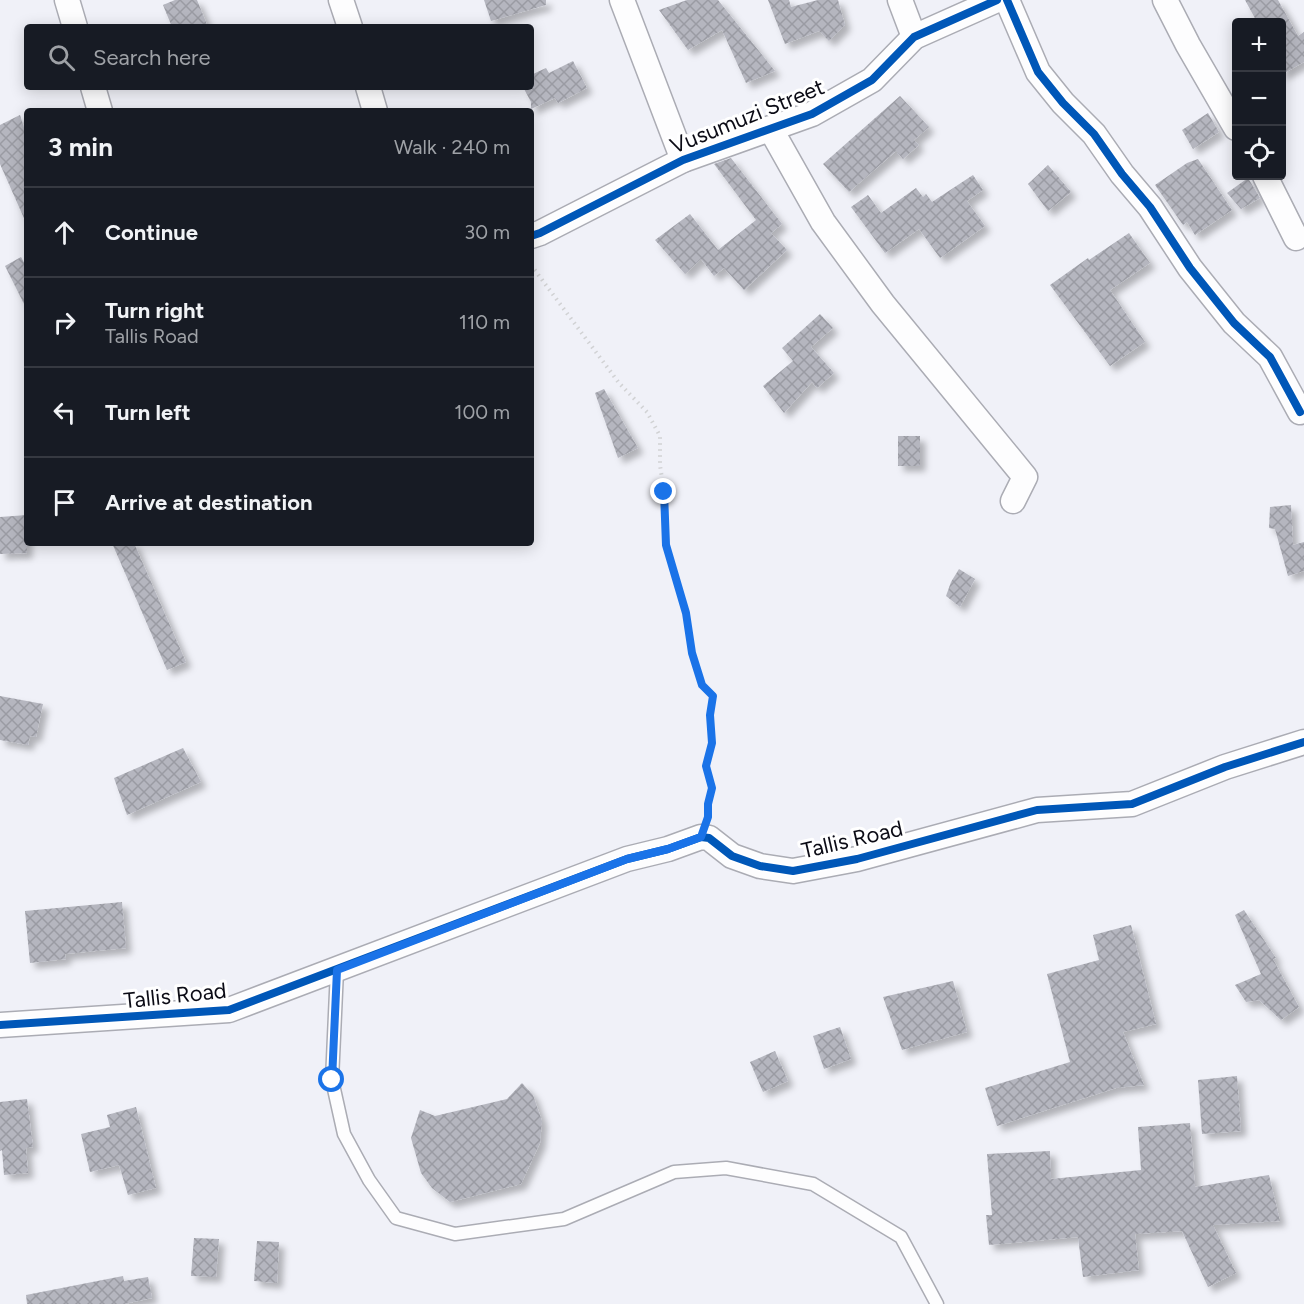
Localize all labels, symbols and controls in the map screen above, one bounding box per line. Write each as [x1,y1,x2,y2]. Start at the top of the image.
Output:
map controls [1232,18,1286,180]
button: + [1232,18,1286,72]
search box [24,24,534,90]
icon: search [45,41,78,74]
text: Search here [93,44,211,71]
button: − [1232,72,1286,126]
street label: Vusumuzi Street [666,73,828,160]
button: locate [1232,126,1286,180]
text: 3 min [48,131,113,163]
text: Walk · 240 m [394,135,510,159]
icon: ahead [48,216,81,249]
text: Continue [105,219,198,246]
text: 30 m [464,220,510,244]
text: Turn right [105,297,204,324]
icon: right [48,306,81,339]
text: 110 m [459,310,510,334]
text: Tallis Road [105,324,199,348]
icon: left [48,396,81,429]
text: Turn left [105,399,191,426]
text: 100 m [454,400,510,424]
route end [650,478,676,504]
icon: arrive [48,486,81,519]
text: Arrive at destination [105,489,313,516]
street label: Tallis Road [799,815,905,864]
street label: Tallis Road [122,977,228,1014]
route start [318,1066,344,1092]

